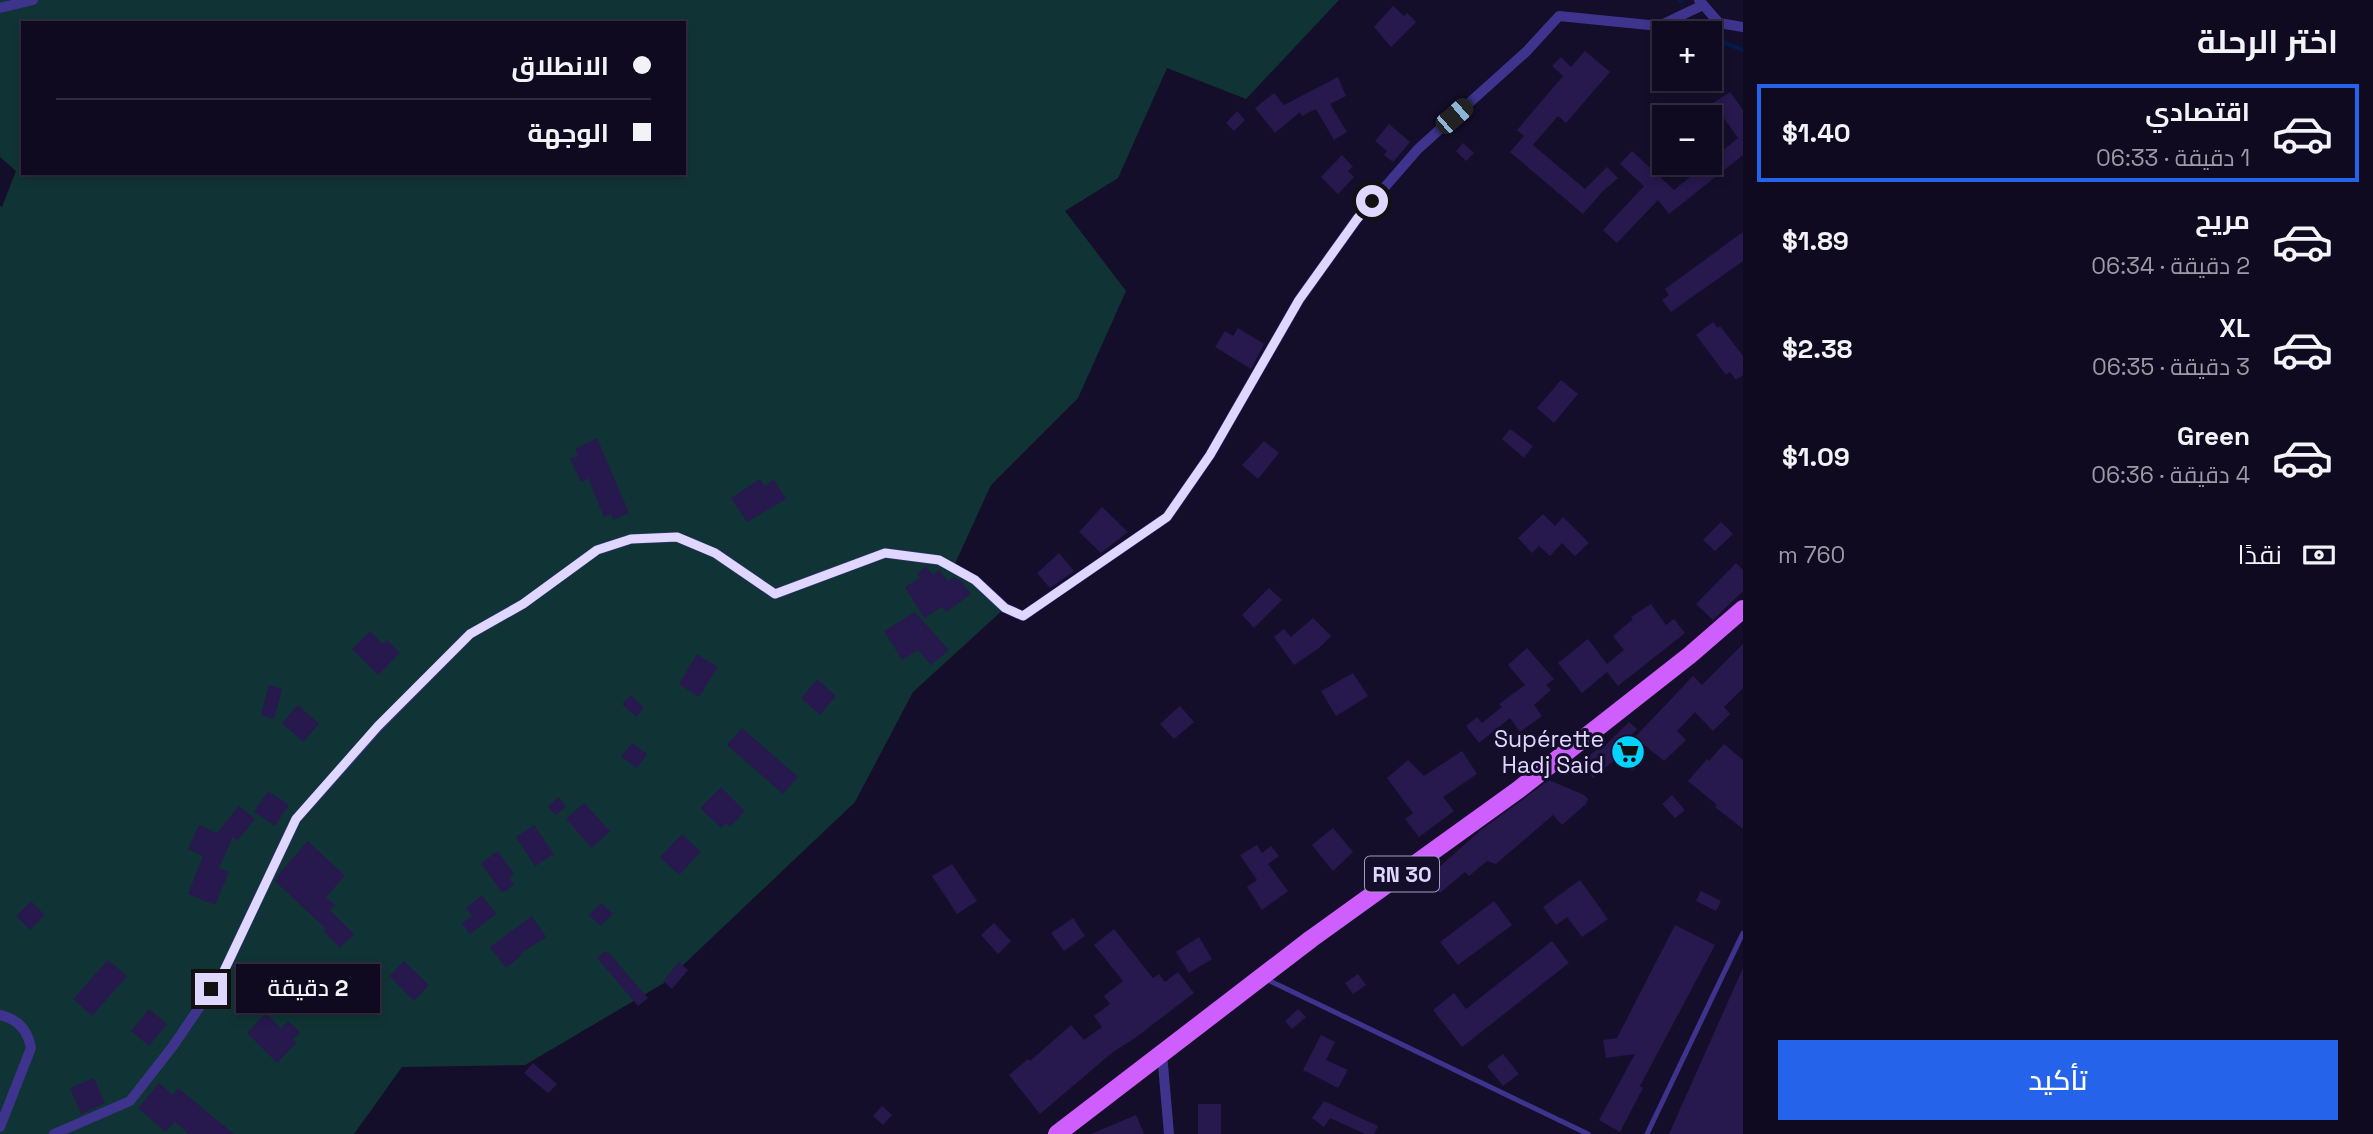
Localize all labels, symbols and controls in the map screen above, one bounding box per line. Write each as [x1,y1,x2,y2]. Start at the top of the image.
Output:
map controls [1652,21,1722,175]
button: + [1652,21,1722,91]
text: اختر الرحلة [2197,22,2338,62]
text: الانطلاق [511,49,609,83]
car [1432,94,1477,138]
text: اقتصادي [2145,95,2250,129]
icon: car [2271,102,2334,165]
button: − [1652,105,1722,175]
text: الوجهة [528,116,609,150]
text: $1.40 [1782,116,1851,150]
text: 1 دقيقة · 06:33 [2096,143,2250,173]
route start [1356,185,1388,217]
text: مريح [2195,203,2250,237]
icon: car [2271,210,2334,273]
text: $1.89 [1782,224,1849,258]
text: 2 دقيقة · 06:34 [2091,251,2250,281]
text: XL [2219,311,2250,345]
icon: car [2271,318,2334,381]
text: $2.38 [1782,332,1852,366]
text: 3 دقيقة · 06:35 [2092,352,2250,382]
text: Green [2177,419,2250,453]
icon: car [2271,426,2334,489]
text: $1.09 [1782,440,1850,474]
text: 4 دقيقة · 06:36 [2091,460,2250,490]
icon: cash [2300,536,2338,574]
text: نقدًا [2238,538,2282,572]
text: 760 m [1778,540,1845,570]
place label: Supérette Hadj Said [1494,724,1604,780]
supermarket icon: Supérette Hadj Said [1609,733,1647,771]
road number: RN 30 [1365,856,1439,892]
callout: 2 دقيقة [235,964,379,1014]
route end [195,973,227,1005]
text: 2 دقيقة [268,973,348,1003]
button: تأكيد [1778,1040,2338,1120]

